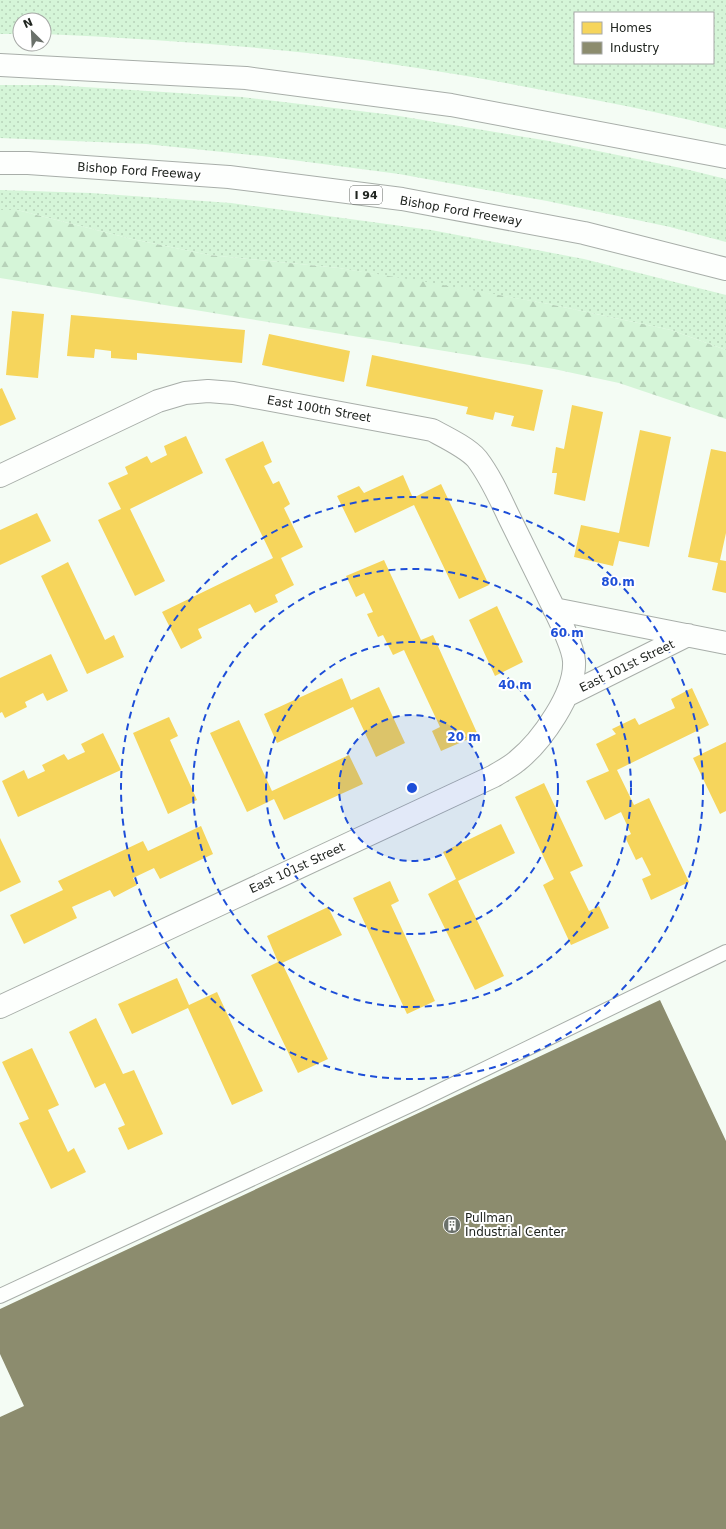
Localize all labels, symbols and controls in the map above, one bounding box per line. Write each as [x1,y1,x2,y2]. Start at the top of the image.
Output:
north arrow [12,12,52,52]
legend [574,12,714,64]
text: N [21,16,35,31]
text: Homes [610,21,652,35]
text: Industry [610,41,659,55]
street label: Bishop Ford Freeway [77,160,201,182]
road number: I 94 [350,186,382,204]
street label: Bishop Ford Freeway [399,193,523,229]
street label: East 100th Street [266,393,372,425]
text: 80 m [601,575,635,589]
text: 60 m [550,626,584,640]
street label: East 101st Street [577,637,677,695]
text: 40 m [498,678,532,692]
text: 20 m [447,730,481,744]
centre of rings [405,781,419,795]
street label: East 101st Street [247,840,347,896]
place label: Pullman Industrial Center [465,1211,566,1239]
building icon: Pullman Industrial Center [442,1215,462,1235]

